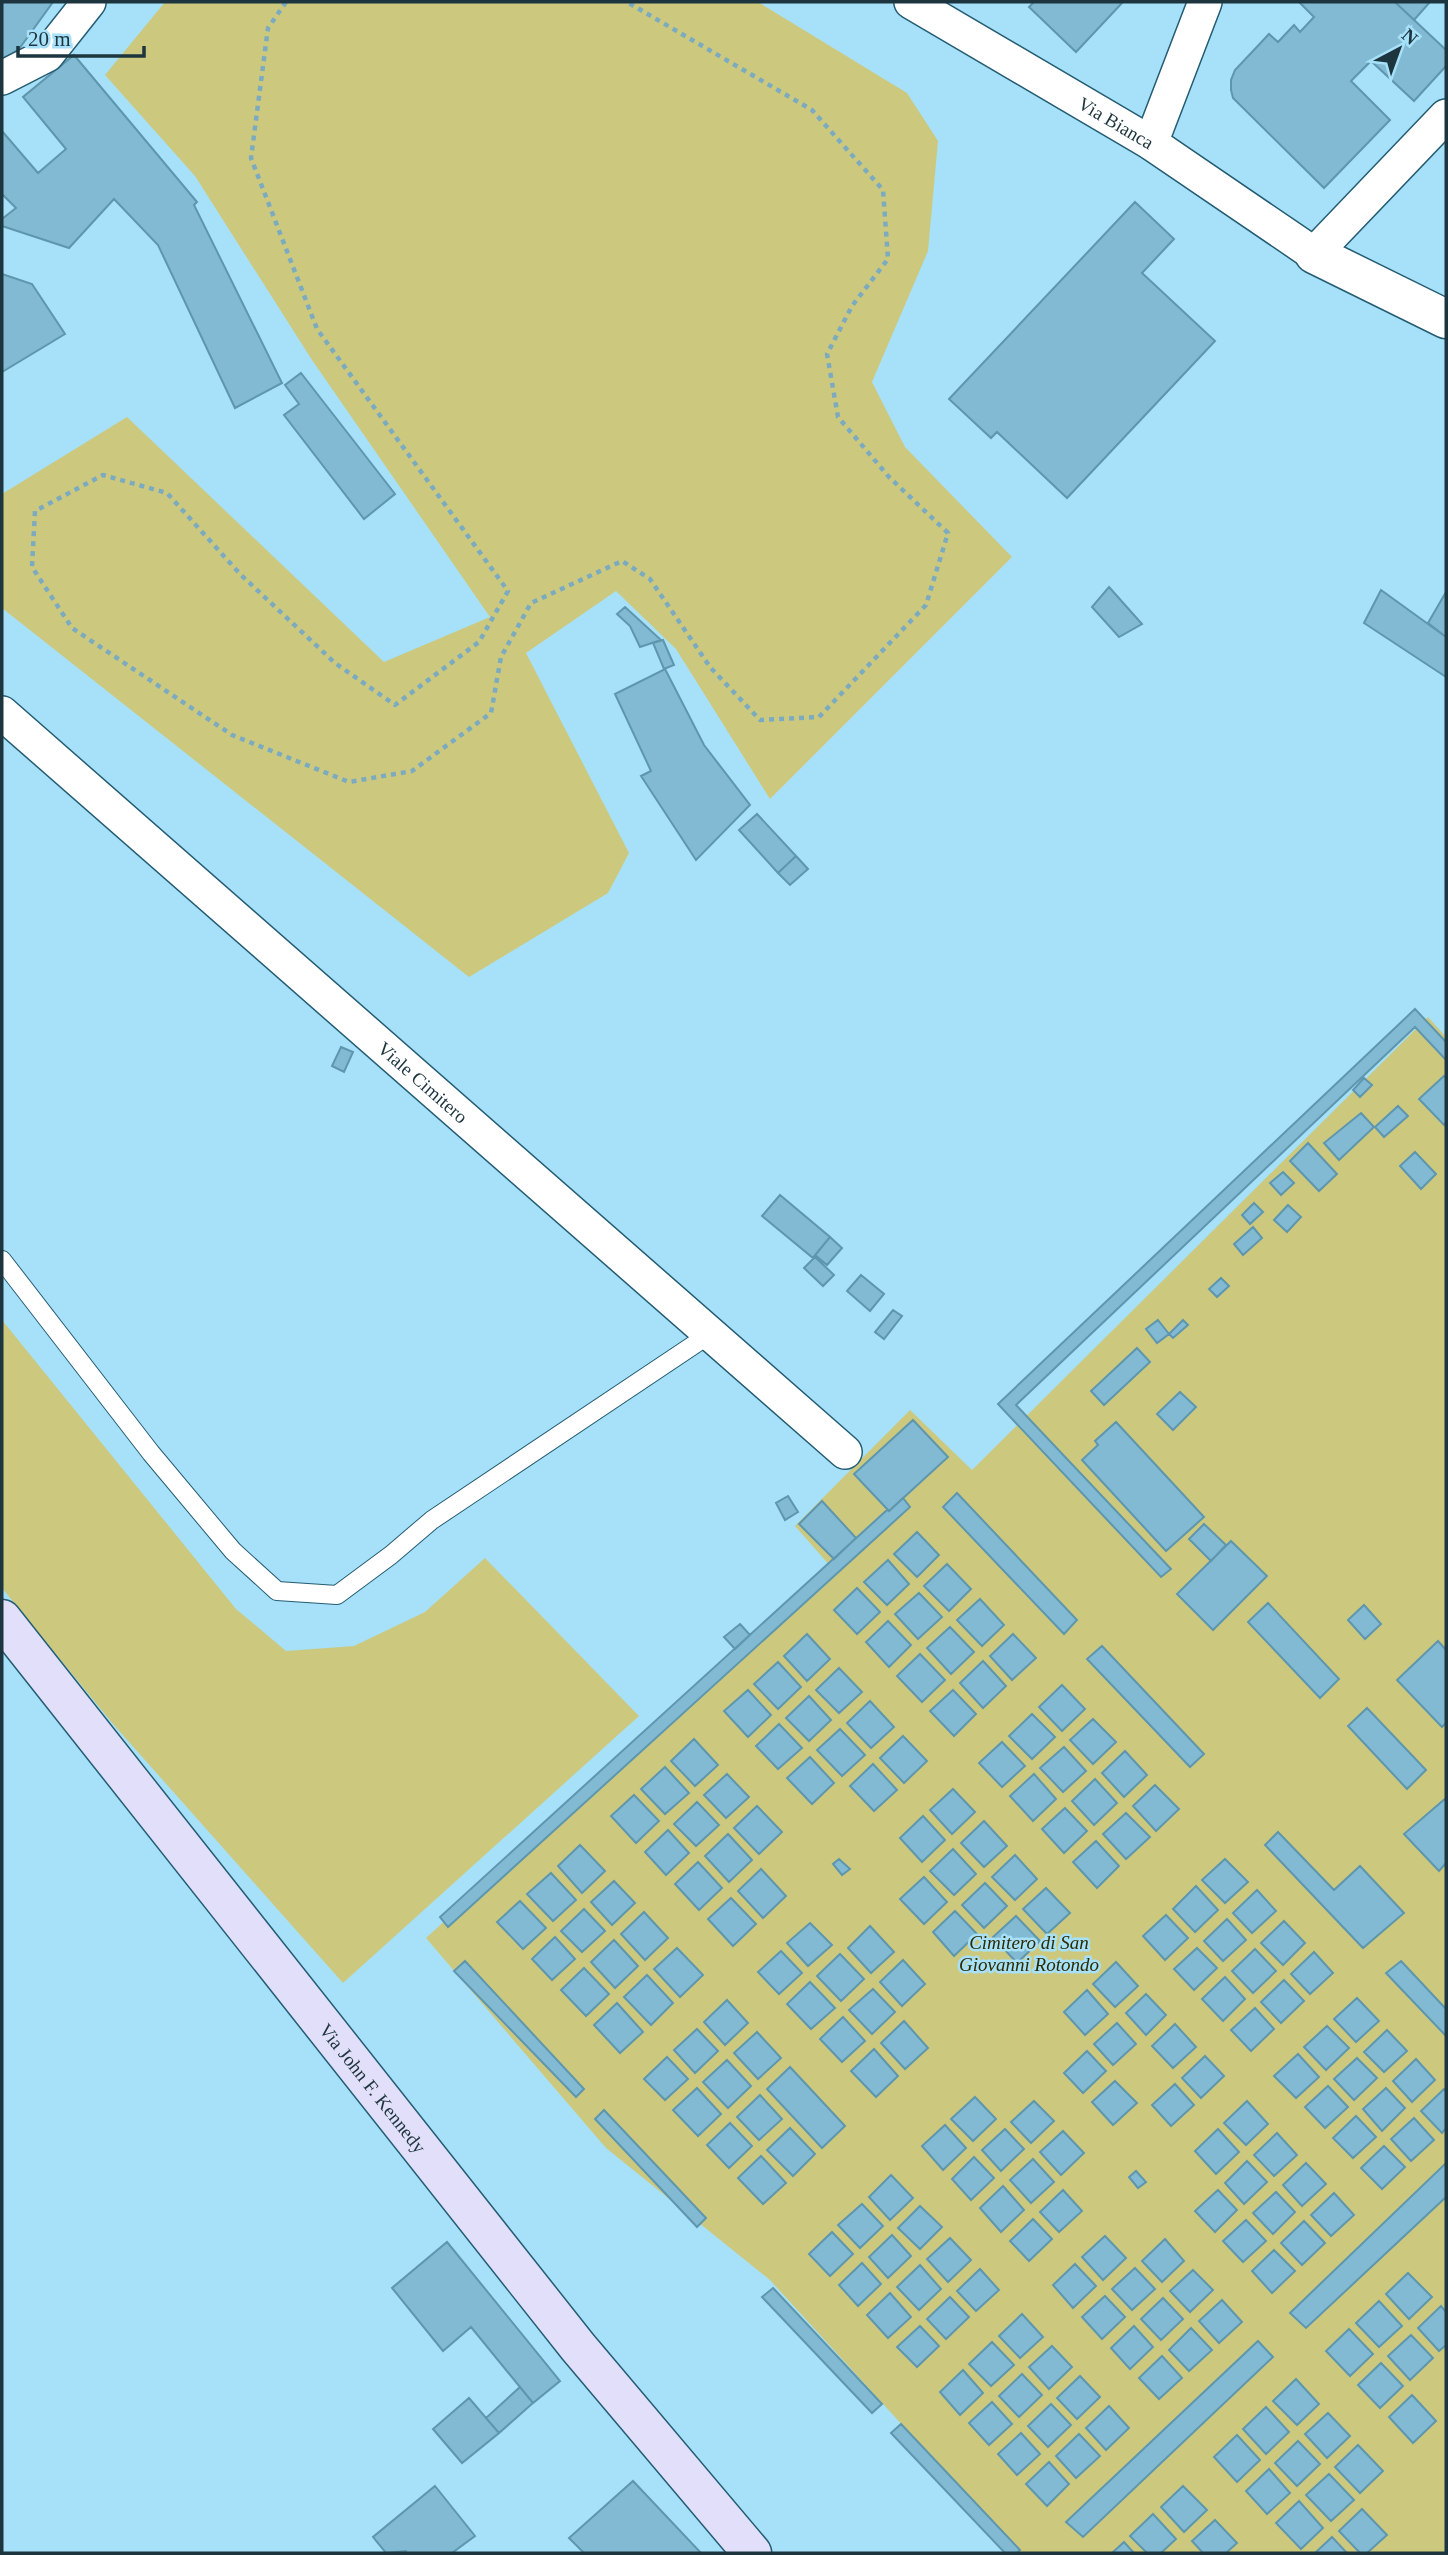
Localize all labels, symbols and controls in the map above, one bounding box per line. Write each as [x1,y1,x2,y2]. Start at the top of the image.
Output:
scale bar [18,14,144,58]
north arrow [1364,14,1434,84]
text: N [1398,24,1422,49]
text: 20 m [28,27,71,51]
street label: Via Bianca [1074,93,1158,154]
street label: Viale Cimitero [374,1038,472,1127]
park label: Cimitero di San Giovanni Rotondo [959,1932,1099,1975]
street label: Via John F. Kennedy [315,2019,430,2157]

